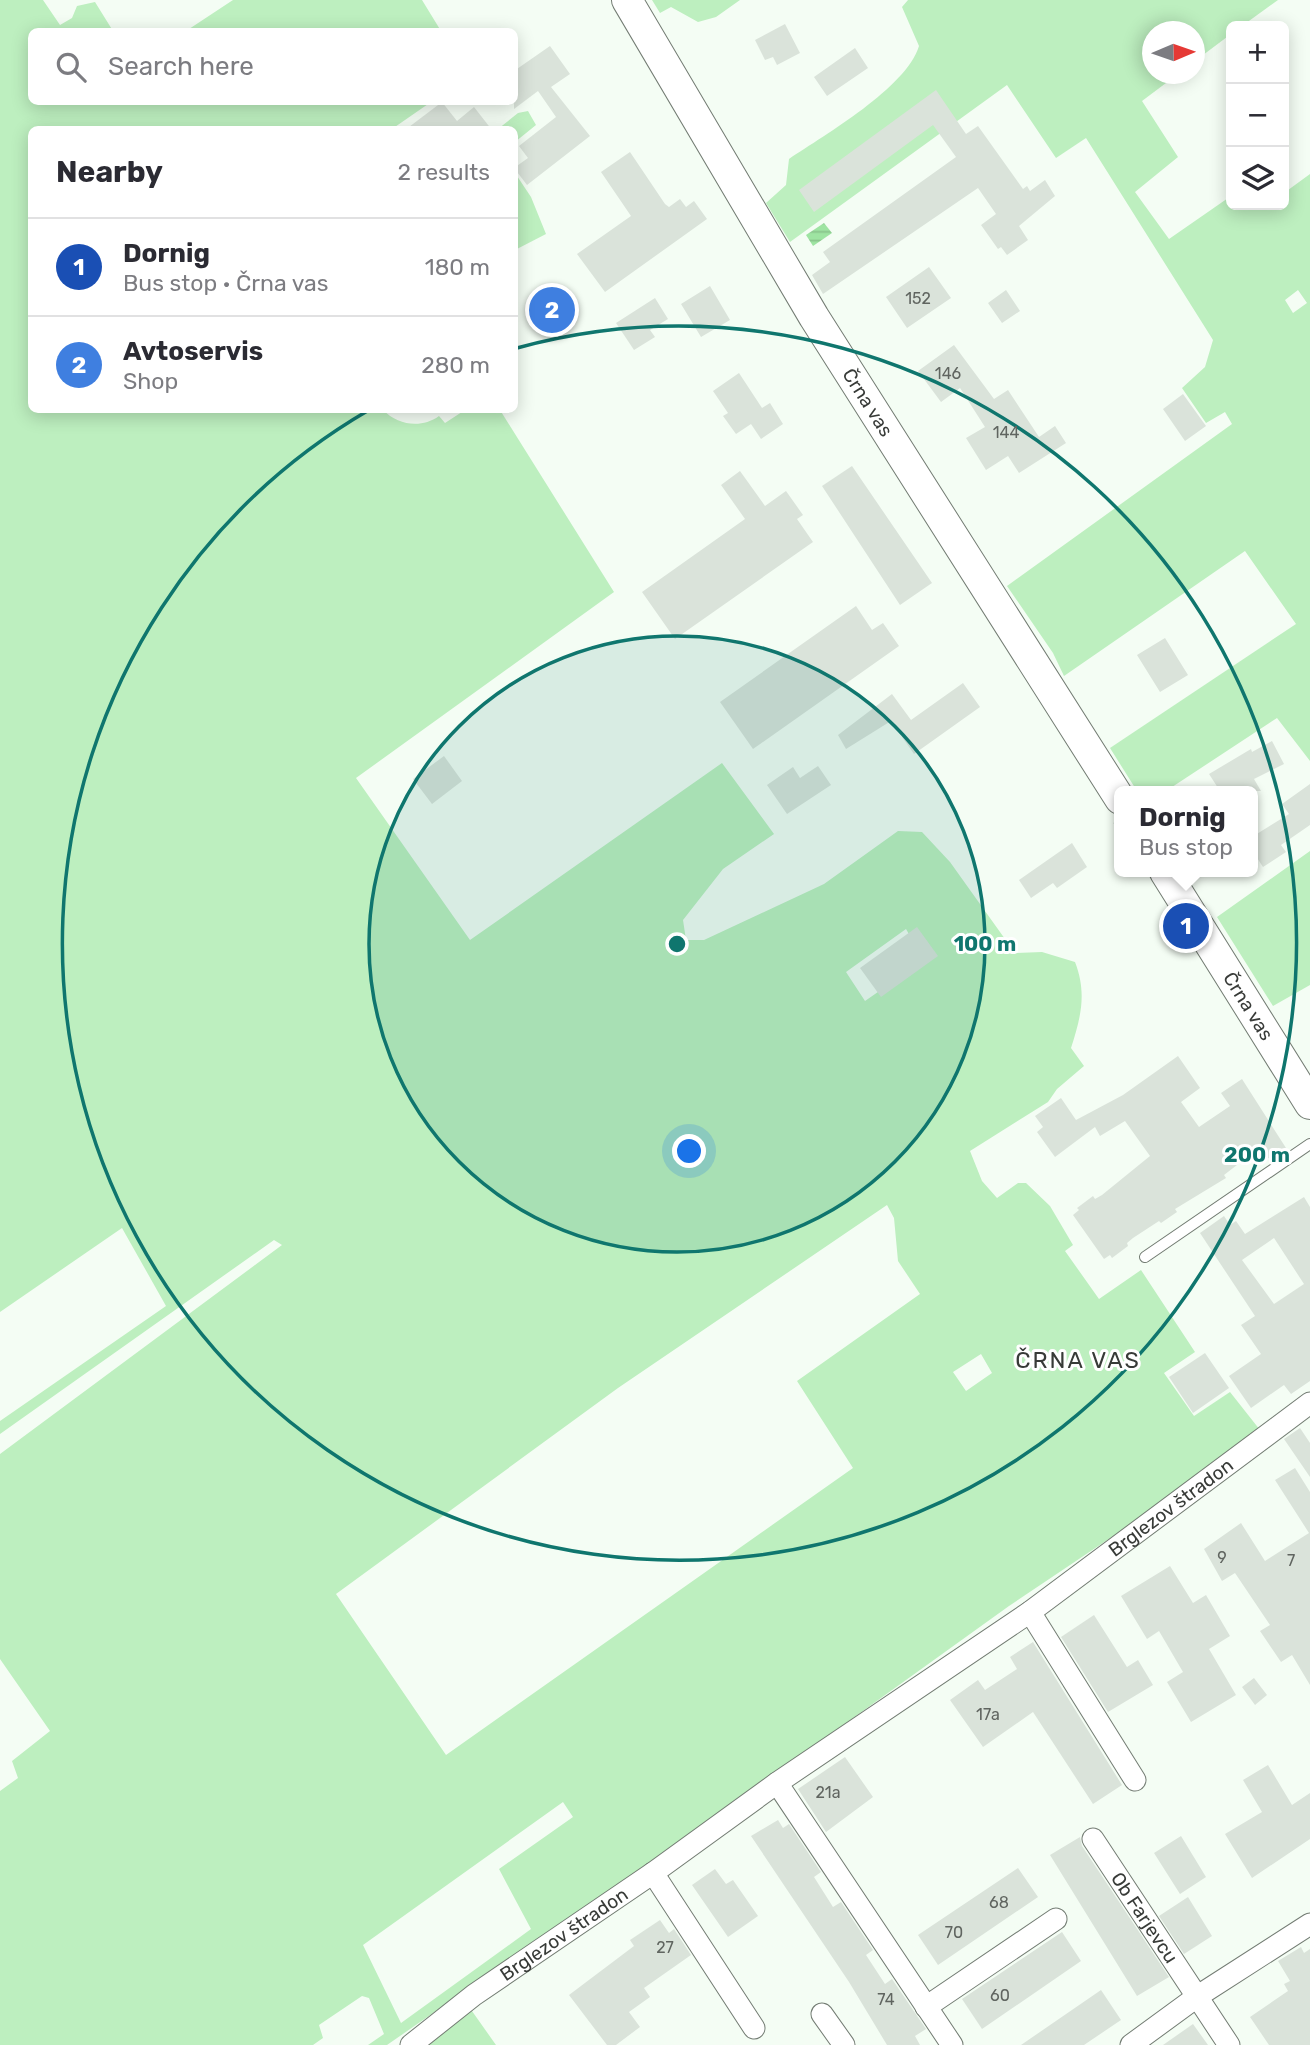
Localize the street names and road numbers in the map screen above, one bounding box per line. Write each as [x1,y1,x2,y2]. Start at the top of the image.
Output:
street label: Črna vas [838,364,898,441]
street label: Črna vas [1219,967,1279,1044]
street label: Brglezov štradon [1104,1453,1237,1561]
street label: Ob Farjevcu [1106,1868,1183,1967]
street label: Brglezov štradon [495,1882,632,1985]

